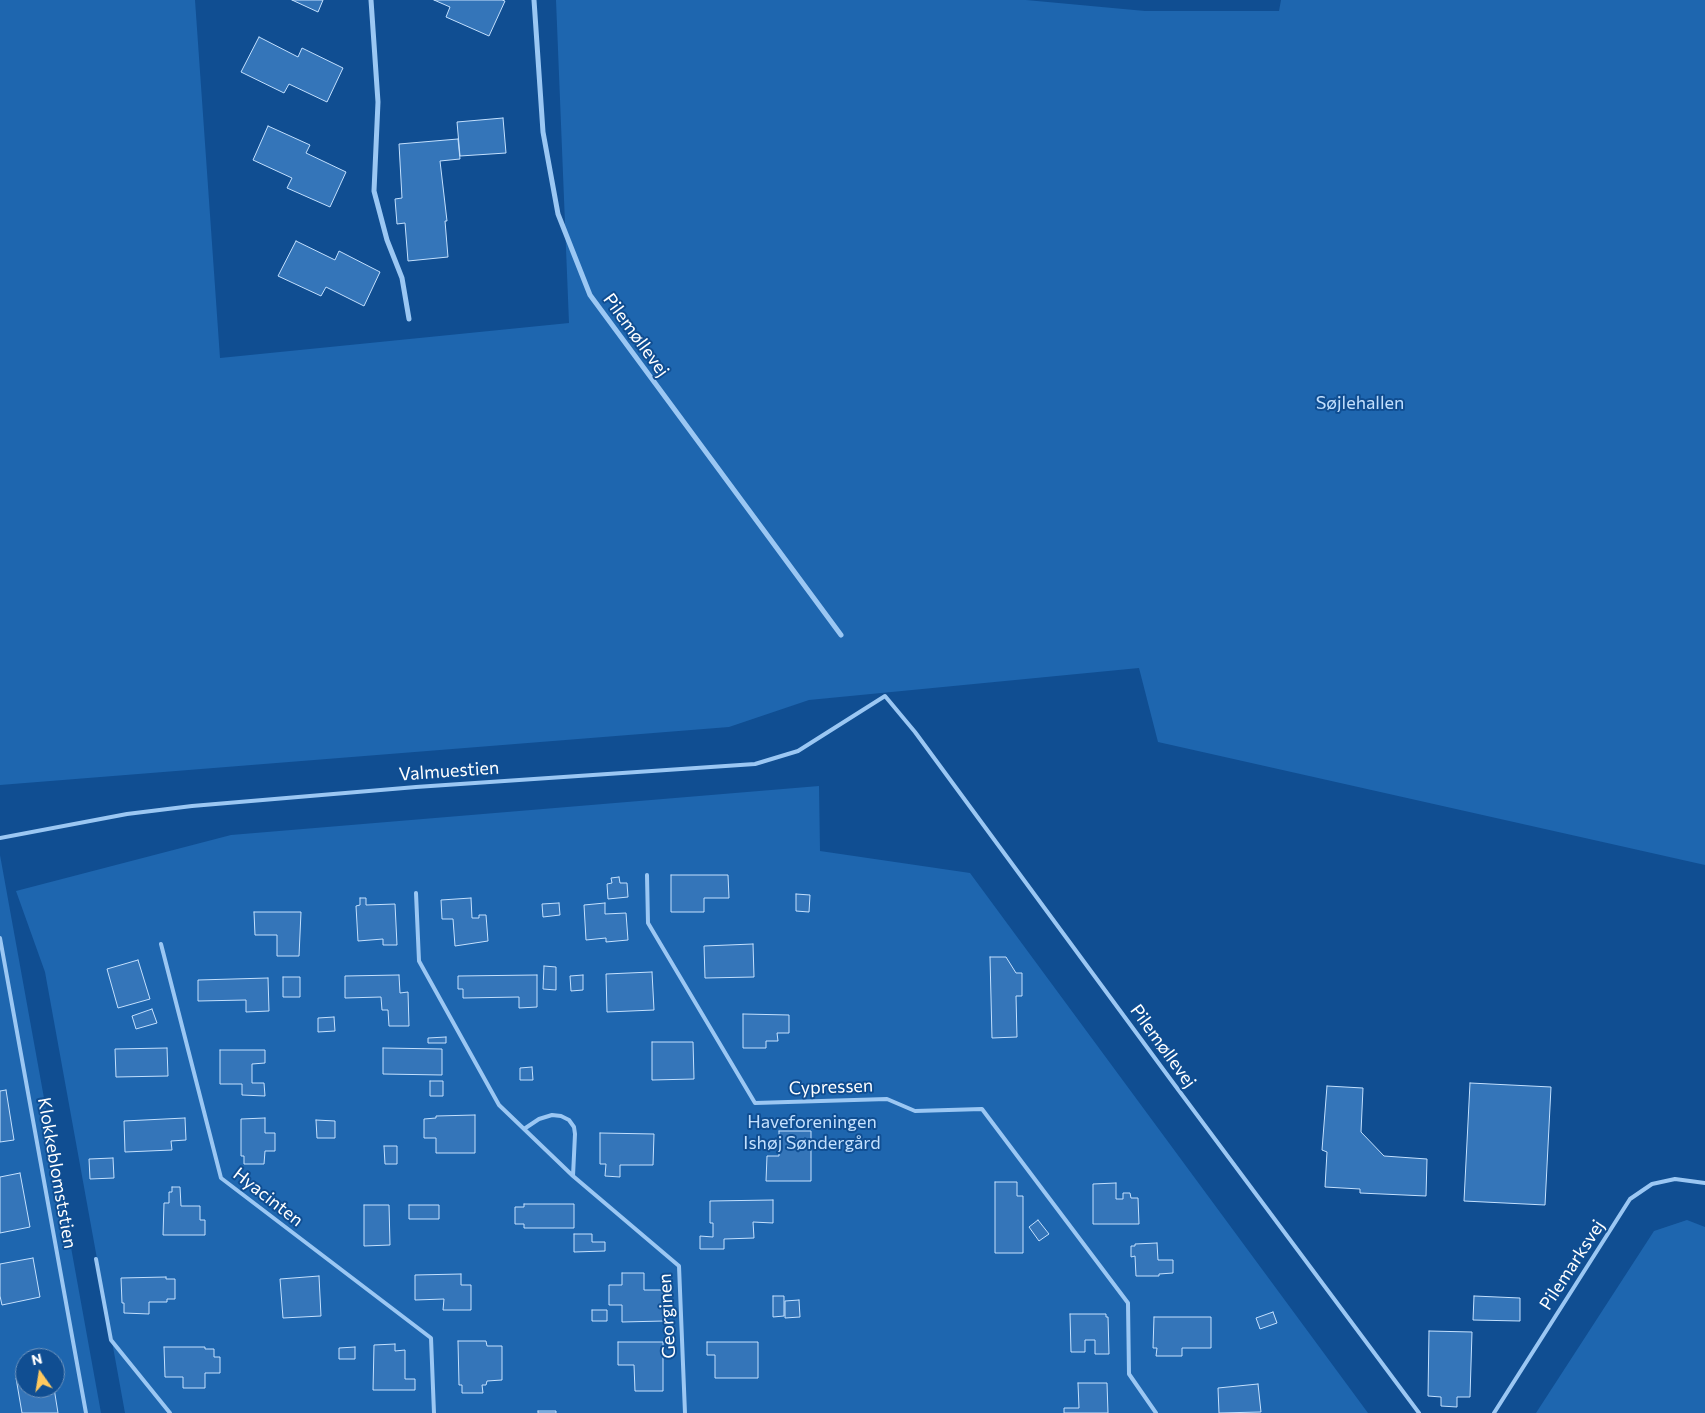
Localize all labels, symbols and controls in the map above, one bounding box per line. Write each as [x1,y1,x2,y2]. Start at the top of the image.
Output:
street label: Pilemøllevej [599,289,673,381]
park label: Søjlehallen [1316,392,1404,414]
street label: Valmuestien [398,757,500,785]
street label: Pilemøllevej [1126,1000,1200,1092]
street label: Cypressen [788,1075,874,1099]
street label: Klokkeblomststien [33,1096,81,1250]
park label: Haveforeningen Ishøj Søndergård [743,1111,881,1154]
street label: Hyacinten [229,1163,307,1231]
street label: Pilemarksvej [1535,1216,1609,1314]
street label: Georginen [654,1273,680,1359]
north arrow [15,1348,65,1398]
text: N [30,1349,44,1368]

